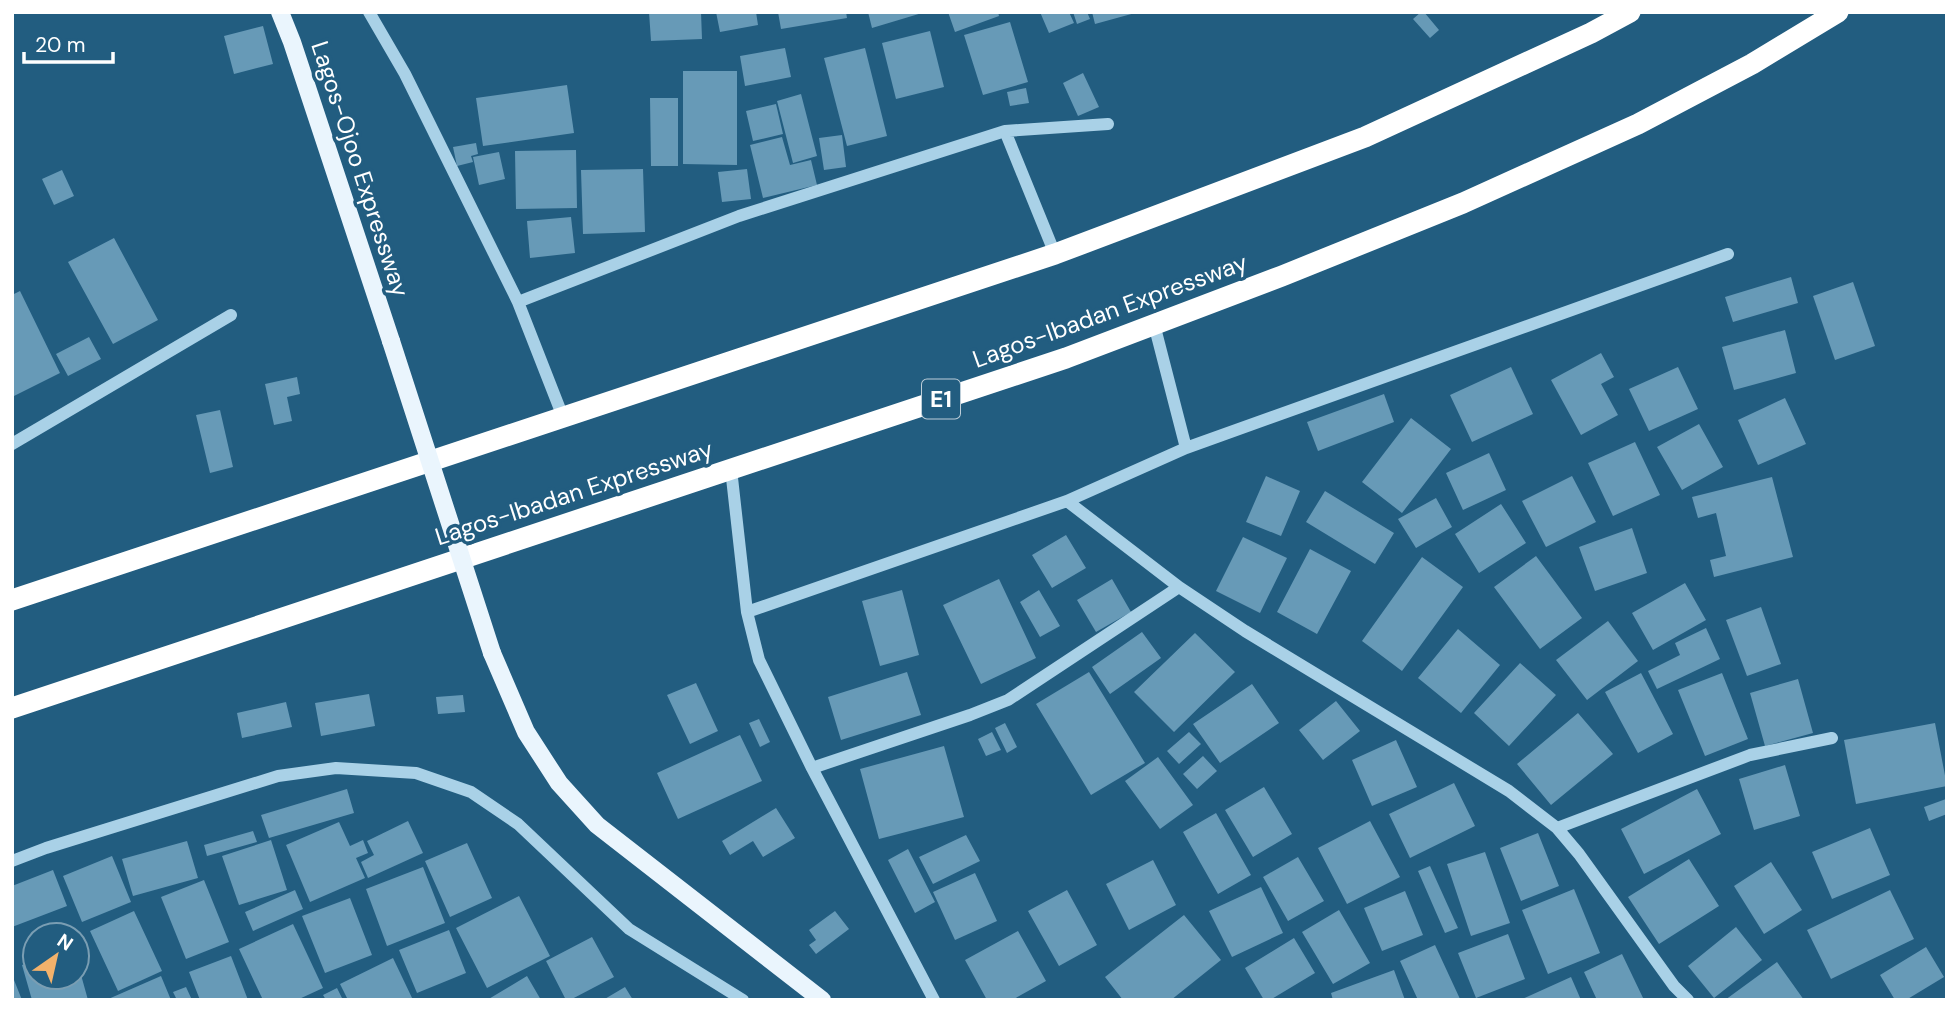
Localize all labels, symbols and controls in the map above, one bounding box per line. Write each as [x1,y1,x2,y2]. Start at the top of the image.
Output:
scale bar [24,21,114,65]
text: 20 m [35,31,86,59]
street label: Lagos-Ojoo Expressway [304,37,417,301]
street label: Lagos-Ibadan Expressway [968,246,1251,375]
road number: E1 [922,380,960,418]
street label: Lagos-Ibadan Expressway [431,433,717,552]
north arrow [21,921,91,991]
text: N [52,928,78,957]

